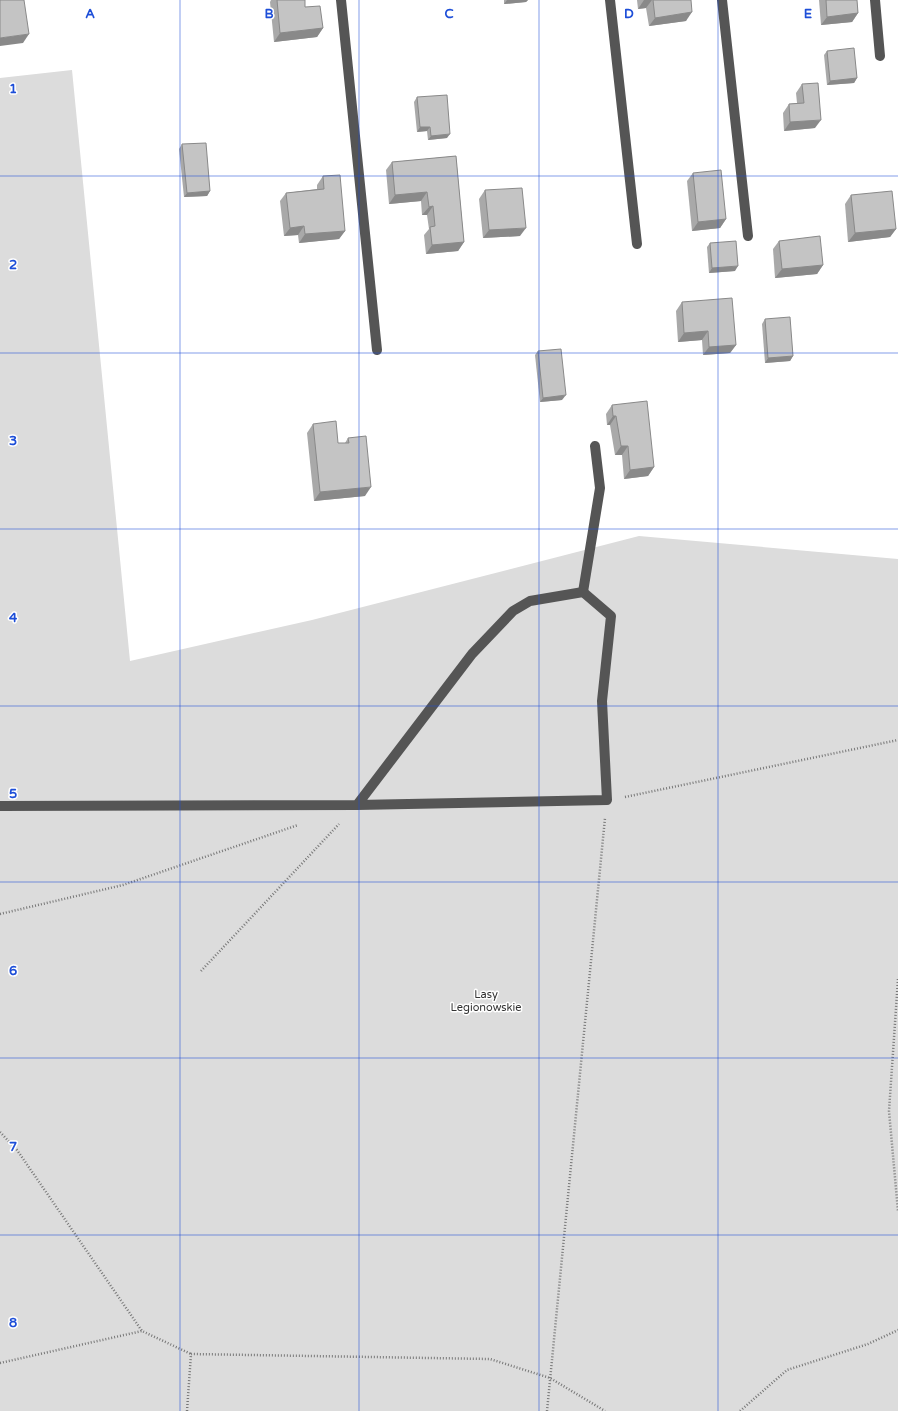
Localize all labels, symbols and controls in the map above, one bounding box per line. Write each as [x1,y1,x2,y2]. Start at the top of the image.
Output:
text: A [85,6,95,22]
text: B [264,6,274,22]
text: C [444,6,454,22]
text: D [624,6,634,22]
text: E [804,6,812,22]
text: 1 [9,81,17,97]
text: 2 [9,257,17,273]
text: 3 [9,433,17,449]
text: 4 [9,610,18,626]
text: 5 [9,786,17,802]
text: 6 [9,963,17,979]
park label: Lasy Legionowskie [450,988,522,1014]
text: 7 [9,1139,17,1155]
text: 8 [9,1315,17,1331]

